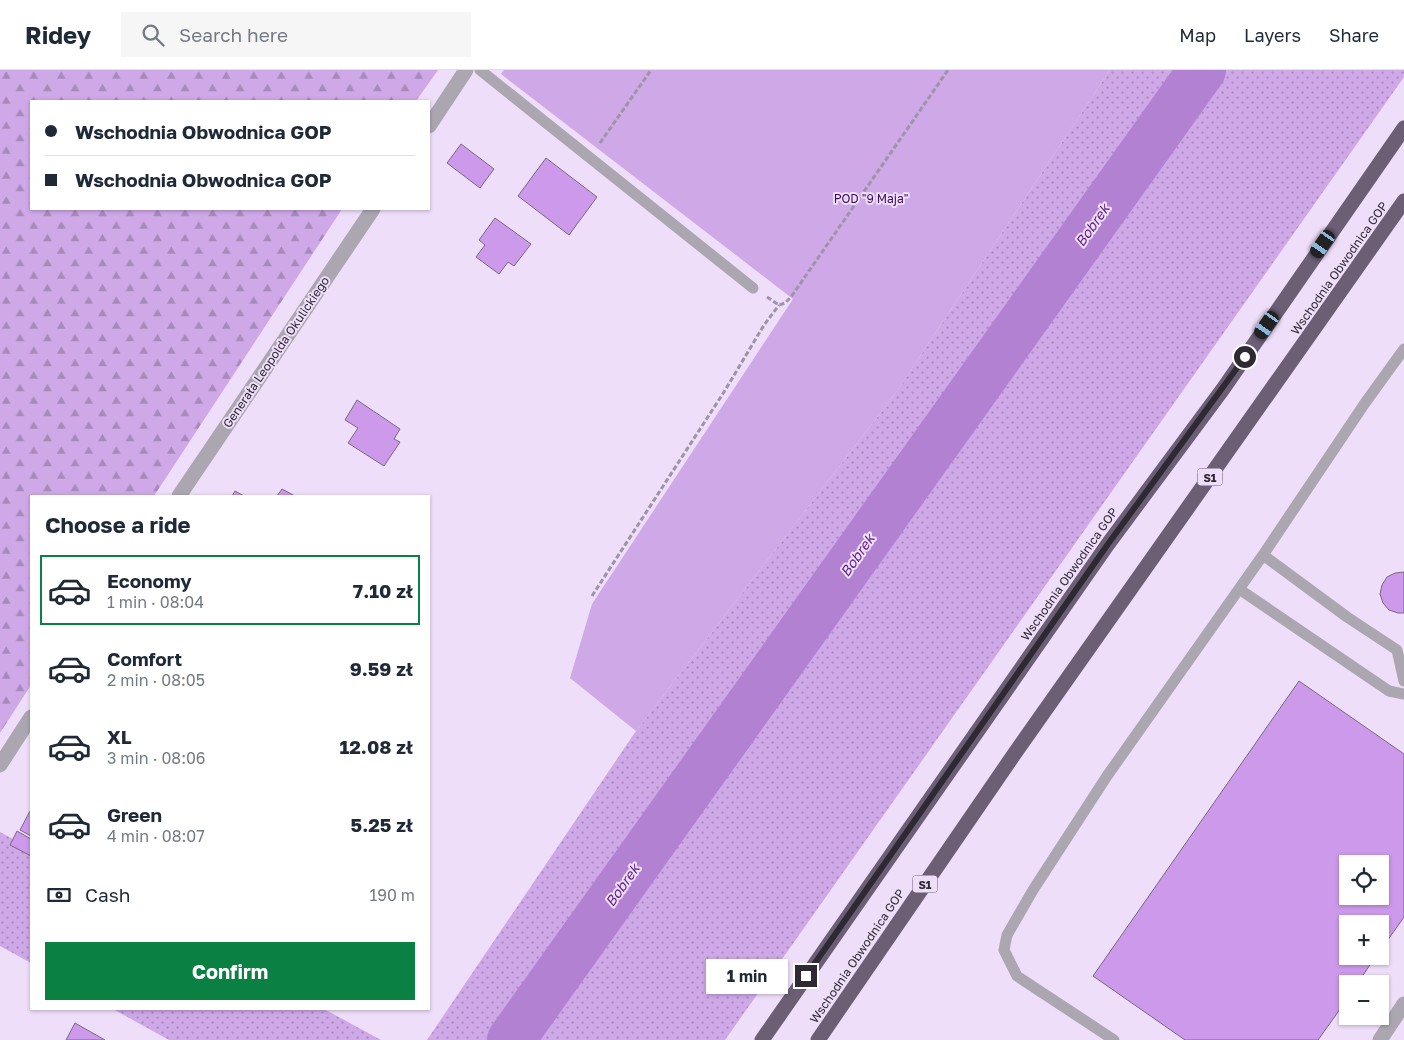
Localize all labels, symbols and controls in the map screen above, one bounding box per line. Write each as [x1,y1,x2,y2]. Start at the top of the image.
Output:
search box [121,12,471,57]
text: Ridey [25,20,91,49]
icon: search [139,21,167,49]
text: Search here [179,23,288,46]
text: Map [1179,24,1216,46]
text: Layers [1244,24,1301,46]
text: Share [1329,24,1379,46]
text: Wschodnia Obwodnica GOP [75,120,332,143]
text: Wschodnia Obwodnica GOP [75,168,332,191]
park label: POD "9 Maja" [834,191,908,206]
water label: Bobrek [1071,199,1114,249]
street label: Wschodnia Obwodnica GOP [1287,199,1391,337]
car [1308,227,1337,261]
street label: Generała Leopolda Okulickiego [220,273,332,431]
car [1252,308,1281,342]
route start [1234,346,1256,368]
road number: S1 [1198,468,1222,486]
street label: Wschodnia Obwodnica GOP [1017,505,1121,643]
text: Choose a ride [45,511,191,538]
water label: Bobrek [836,529,879,579]
icon: car [47,568,92,613]
text: Economy [107,569,192,592]
text: 7.10 zł [353,579,413,602]
text: 1 min · 08:04 [107,592,204,612]
icon: car [47,646,92,691]
text: Comfort [107,647,182,670]
text: 9.59 zł [350,657,413,680]
text: 2 min · 08:05 [107,670,205,690]
icon: car [47,724,92,769]
text: XL [107,725,132,748]
text: 12.08 zł [339,735,413,758]
text: 3 min · 08:06 [107,748,206,768]
icon: car [47,802,92,847]
text: Green [107,803,162,826]
text: 5.25 zł [351,813,413,836]
text: 4 min · 08:07 [107,826,205,846]
map controls [1339,855,1389,1025]
button: locate [1339,855,1389,905]
water label: Bobrek [601,859,644,909]
road number: S1 [912,876,938,892]
icon: cash [45,881,73,909]
text: Cash [85,883,130,906]
text: 190 m [369,885,415,905]
street label: Wschodnia Obwodnica GOP [806,886,908,1026]
button: + [1339,915,1389,965]
button: Confirm [45,942,415,1000]
callout: 1 min [706,958,788,994]
route end [795,965,817,987]
text: 1 min [727,966,767,986]
button: − [1339,975,1389,1025]

